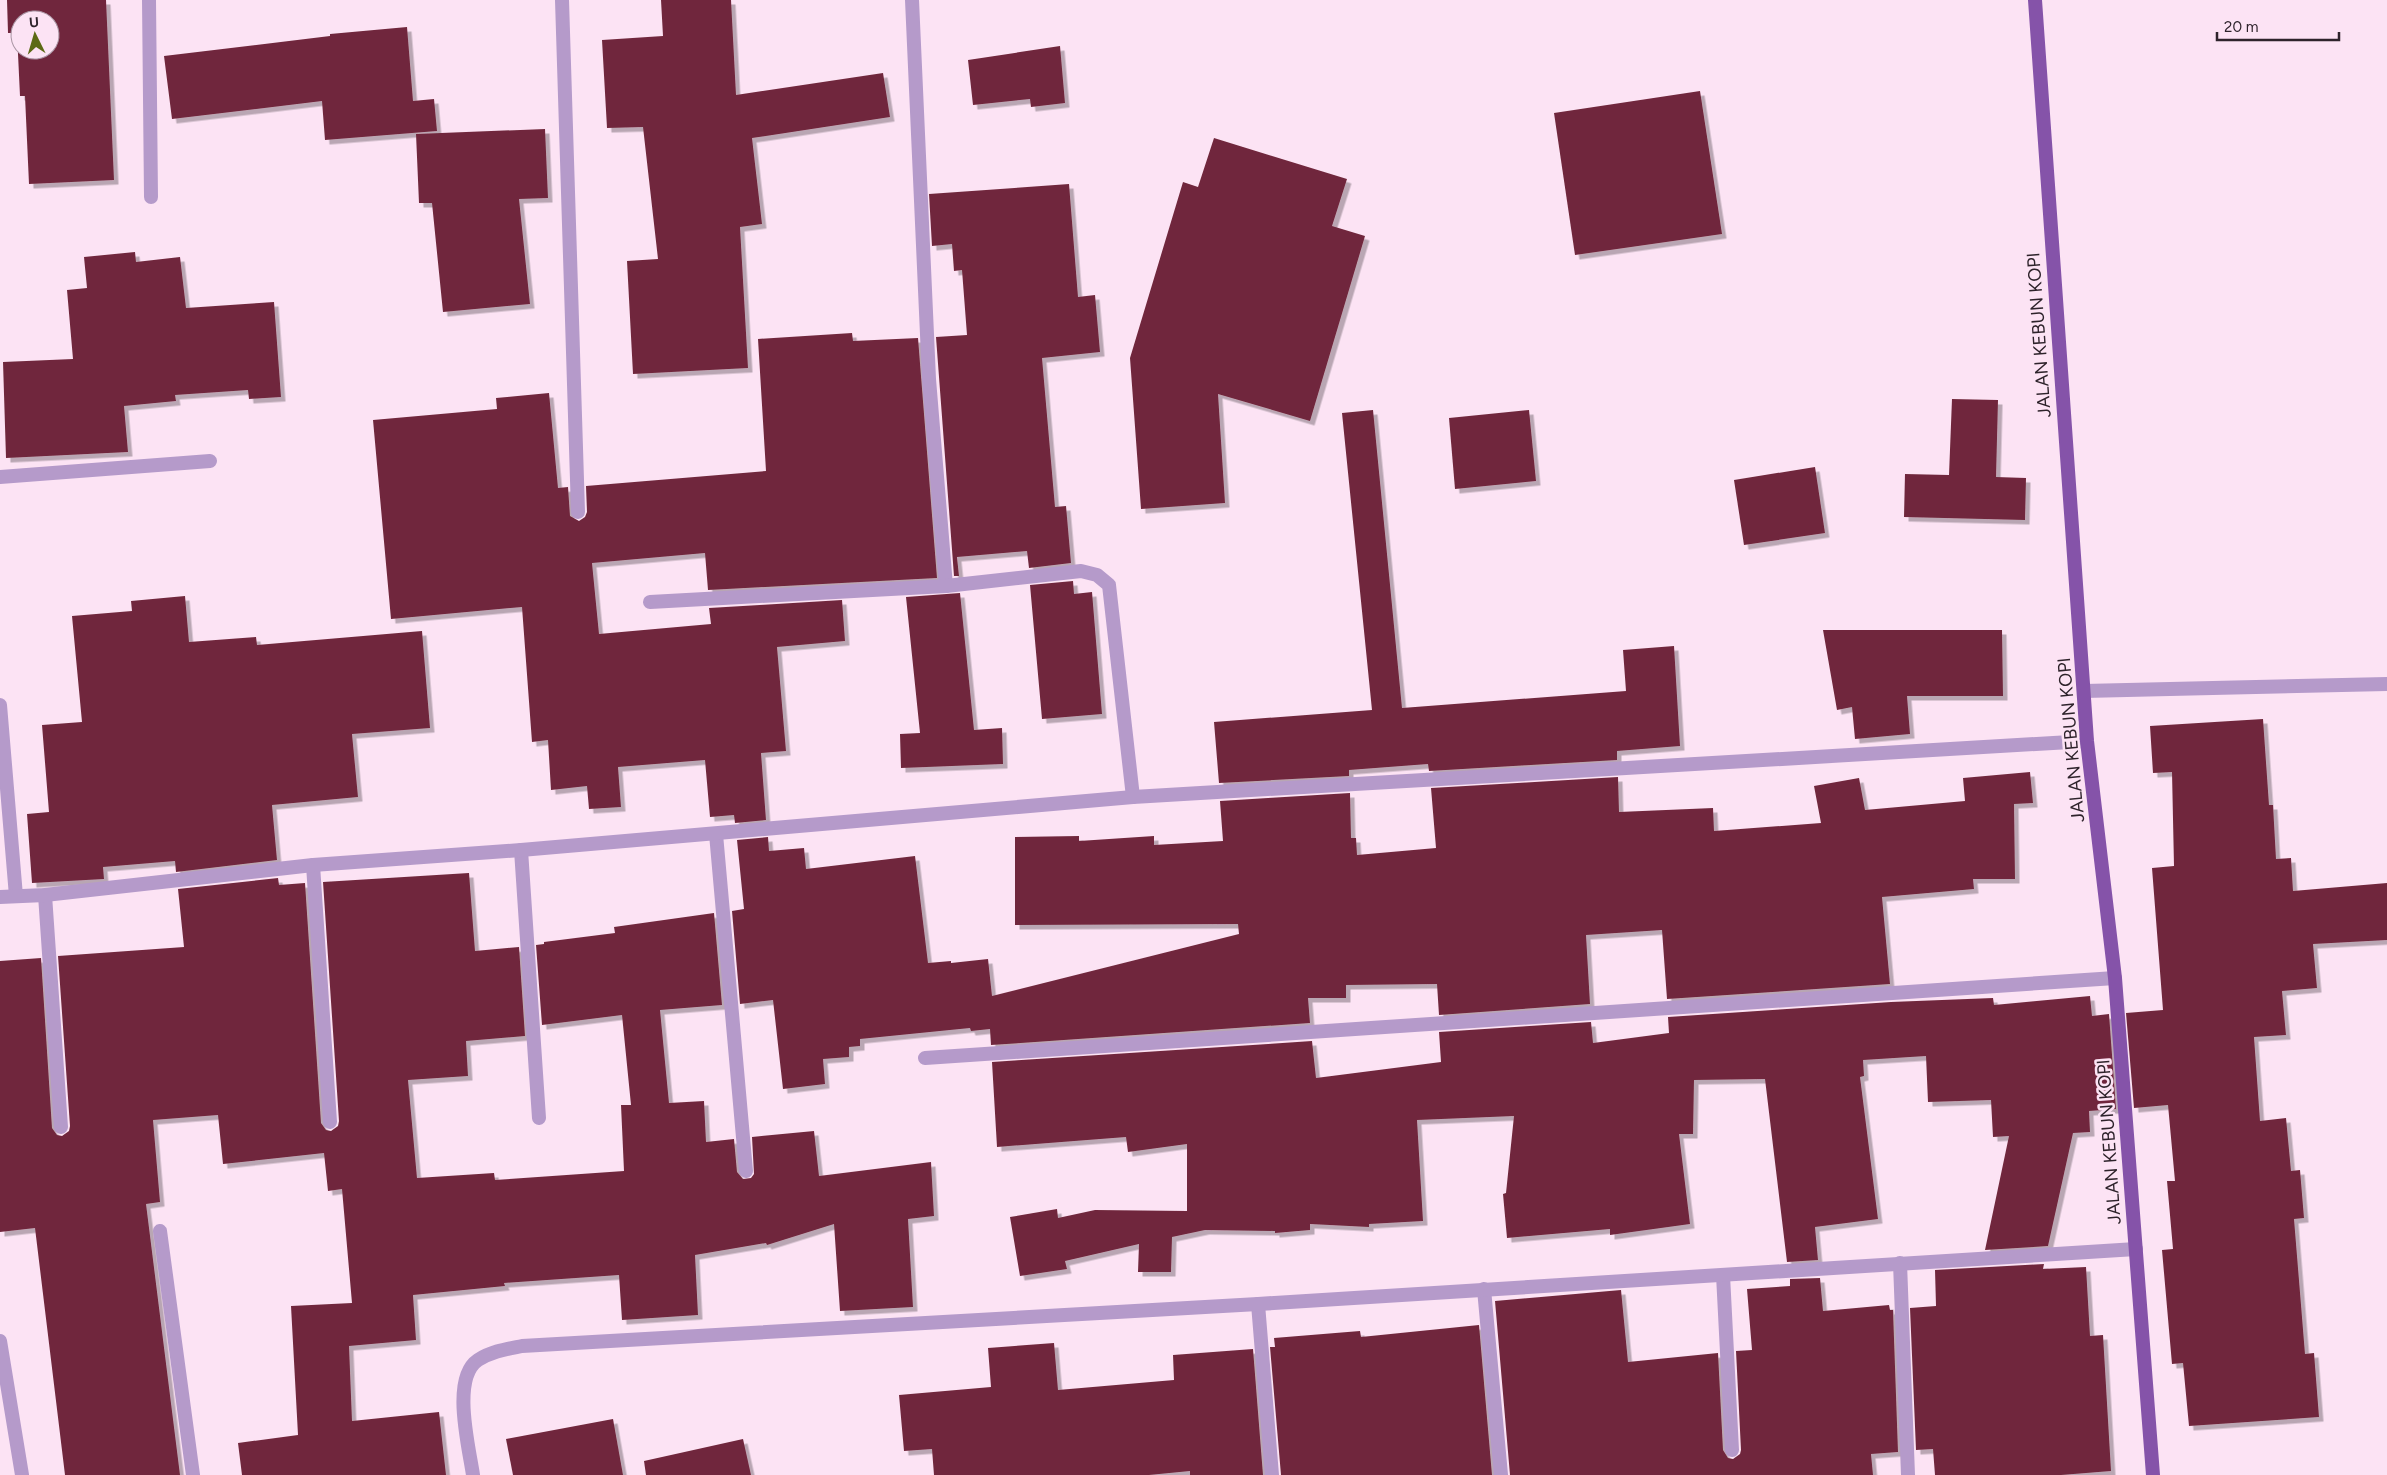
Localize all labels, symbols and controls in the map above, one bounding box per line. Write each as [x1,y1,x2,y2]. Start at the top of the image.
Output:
north arrow [10,10,60,60]
scale bar [2217,10,2340,42]
text: U [28,14,40,31]
text: 20 m [2224,18,2258,36]
street label: JALAN KEBUN KOPI [2022,252,2056,418]
street label: JALAN KEBUN KOPI [2053,657,2089,823]
street label: JALAN KEBUN KOPI [2092,1059,2126,1225]

